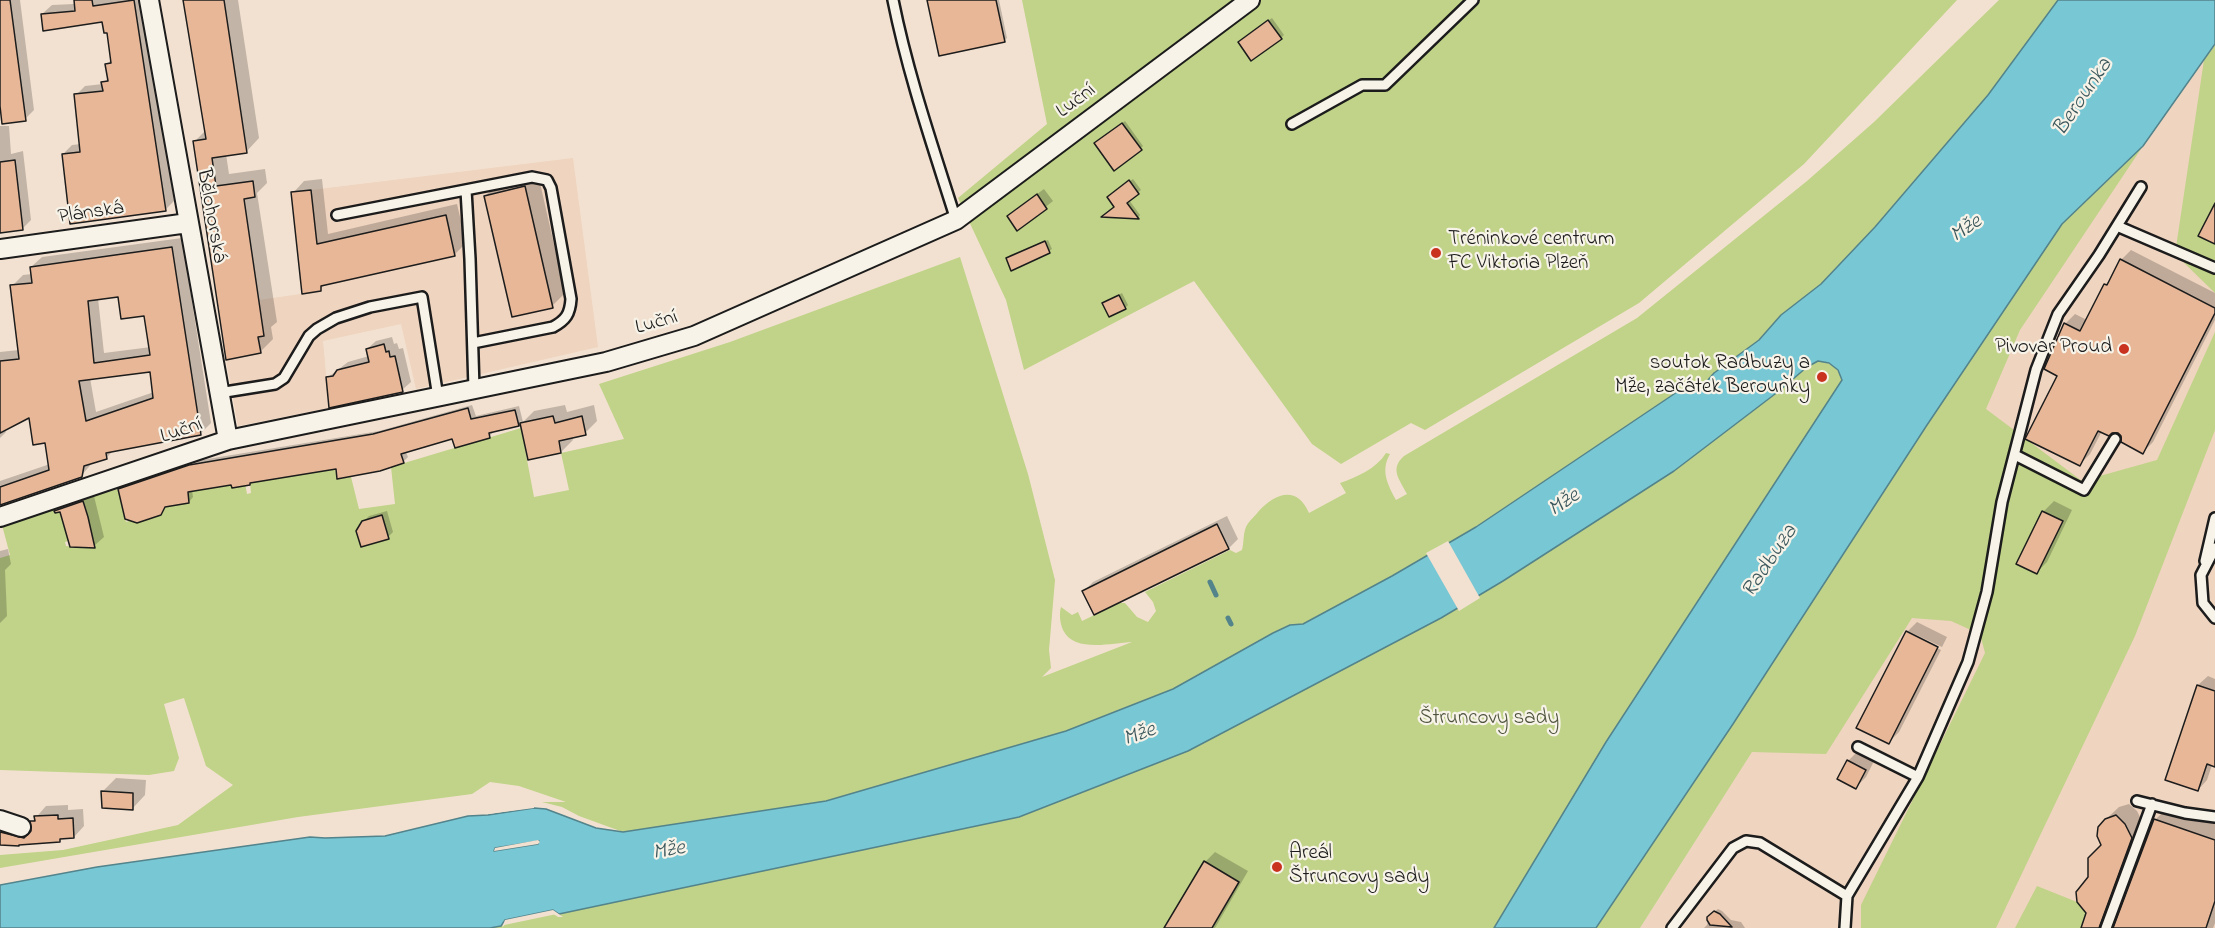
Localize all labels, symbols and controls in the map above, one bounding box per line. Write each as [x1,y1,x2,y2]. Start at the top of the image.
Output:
water label: Berounka [2049,54,2119,142]
street label: Luční [1052,79,1102,125]
street label: Bělohorská [189,167,231,265]
street label: Plánská [57,197,125,231]
water label: Mže [1946,210,1988,250]
place label: Tréninkové centrum FC Viktoria Plzeň [1448,228,1614,278]
marker: Tréninkové centrum FC Viktoria Plzeň [1429,246,1443,260]
street label: Luční [633,306,681,342]
place label: Pivovar Proud [1995,336,2112,362]
marker: Pivovar Proud [2117,342,2131,356]
place label: soutok Radbuzy a Mže, začátek Berounky [1615,352,1810,402]
marker: soutok Radbuzy a Mže, začátek Berounky [1815,370,1829,384]
street label: Luční [157,413,207,451]
water label: Mže [1544,484,1586,524]
water label: Radbuza [1737,521,1805,603]
park label: Štruncovy sady [1419,707,1559,733]
water label: Mže [1120,718,1160,754]
water label: Mže [651,836,687,868]
place label: Areál Štruncovy sady [1289,842,1429,892]
marker: Areál Štruncovy sady [1270,860,1284,874]

